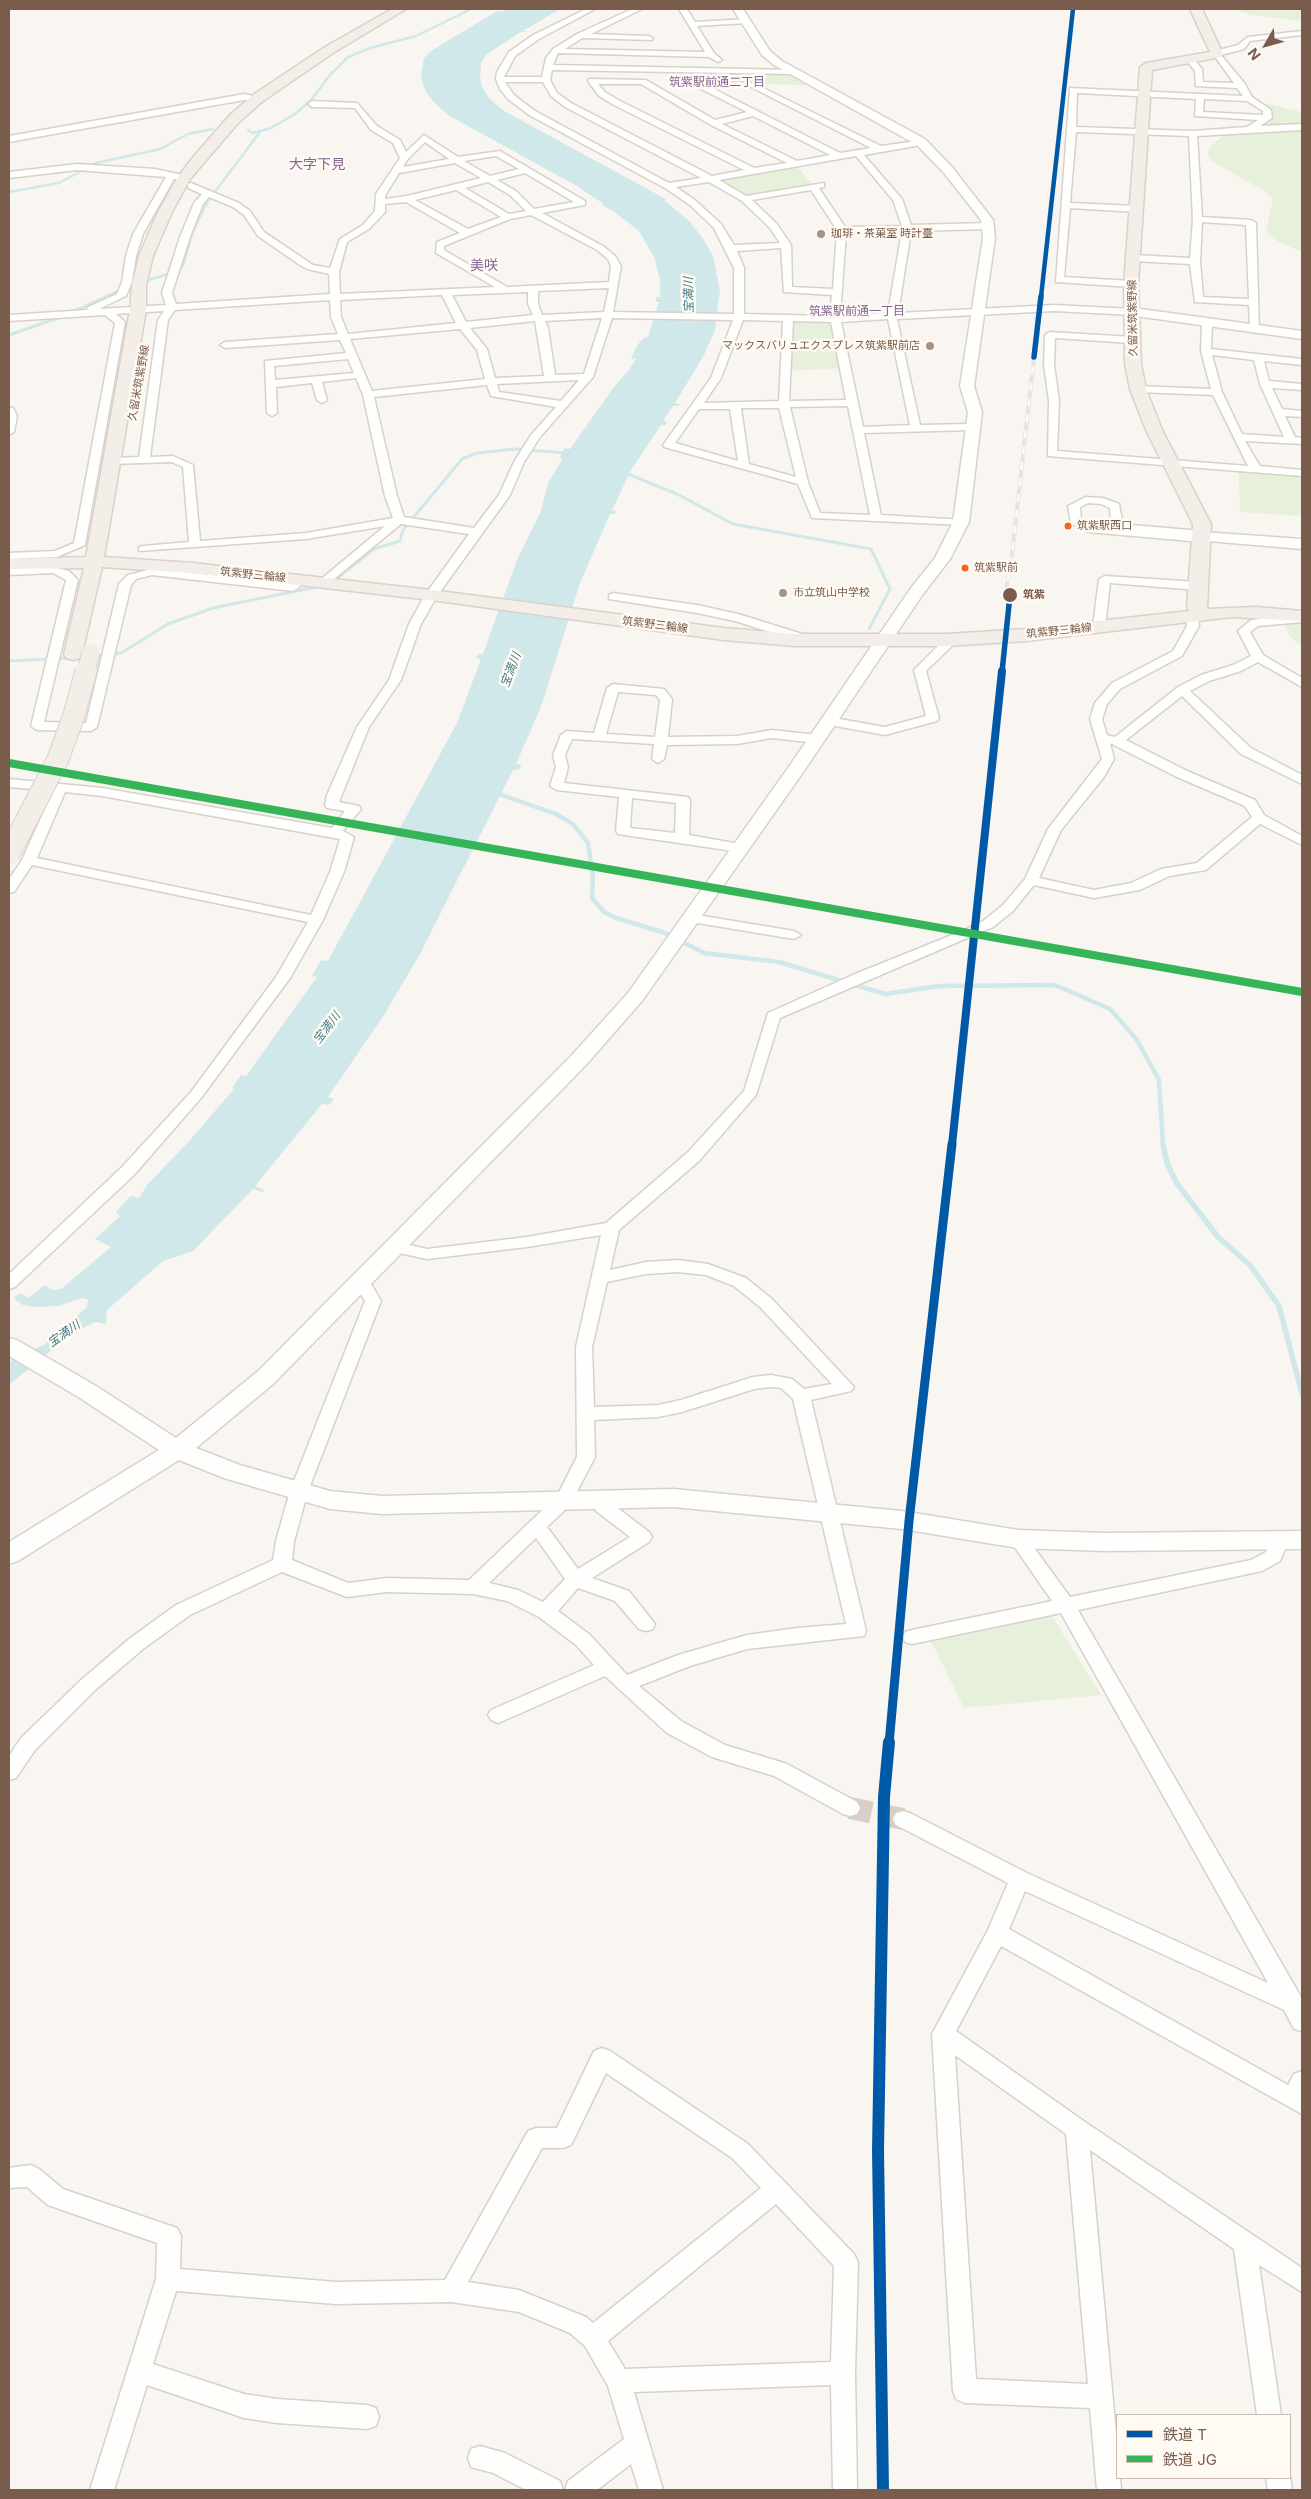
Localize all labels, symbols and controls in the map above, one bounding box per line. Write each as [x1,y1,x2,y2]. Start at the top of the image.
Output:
north arrow [1241,20,1291,70]
text: N [1244,45,1264,64]
district label: 筑紫駅前通二丁目 [669,75,765,89]
district label: 大字下見 [289,157,345,173]
place label: 珈琲・茶菓室 時計臺 [831,227,933,241]
marker: 珈琲・茶菓室 時計臺 [815,228,827,240]
district label: 美咲 [470,258,498,274]
water label: 宝満川 [681,277,697,313]
street label: 久留米筑紫野線 [1126,279,1140,357]
district label: 筑紫駅前通一丁目 [809,304,905,318]
place label: マックスバリュエクスプレス筑紫駅前店 [722,339,920,353]
marker: マックスバリュエクスプレス筑紫駅前店 [924,340,936,352]
street label: 久留米筑紫野線 [126,344,152,422]
place label: 筑紫駅西口 [1077,519,1132,533]
marker: 筑紫駅西口 [1063,521,1073,531]
place label: 筑紫駅前 [974,561,1018,575]
marker: 筑紫駅前 [960,563,970,573]
street label: 筑紫野三輪線 [219,565,287,585]
place label: 市立筑山中学校 [793,586,870,600]
marker: 筑紫 [1001,586,1019,604]
marker: 市立筑山中学校 [777,587,789,599]
place label: 筑紫 [1023,588,1045,602]
street label: 筑紫野三輪線 [621,614,689,636]
street label: 筑紫野三輪線 [1025,621,1093,641]
water label: 宝満川 [498,651,524,689]
water label: 宝満川 [310,1009,344,1047]
water label: 宝満川 [45,1318,83,1350]
legend [1116,2414,1291,2479]
text: 鉄道 T [1163,2425,1207,2444]
text: 鉄道 JG [1163,2450,1217,2469]

